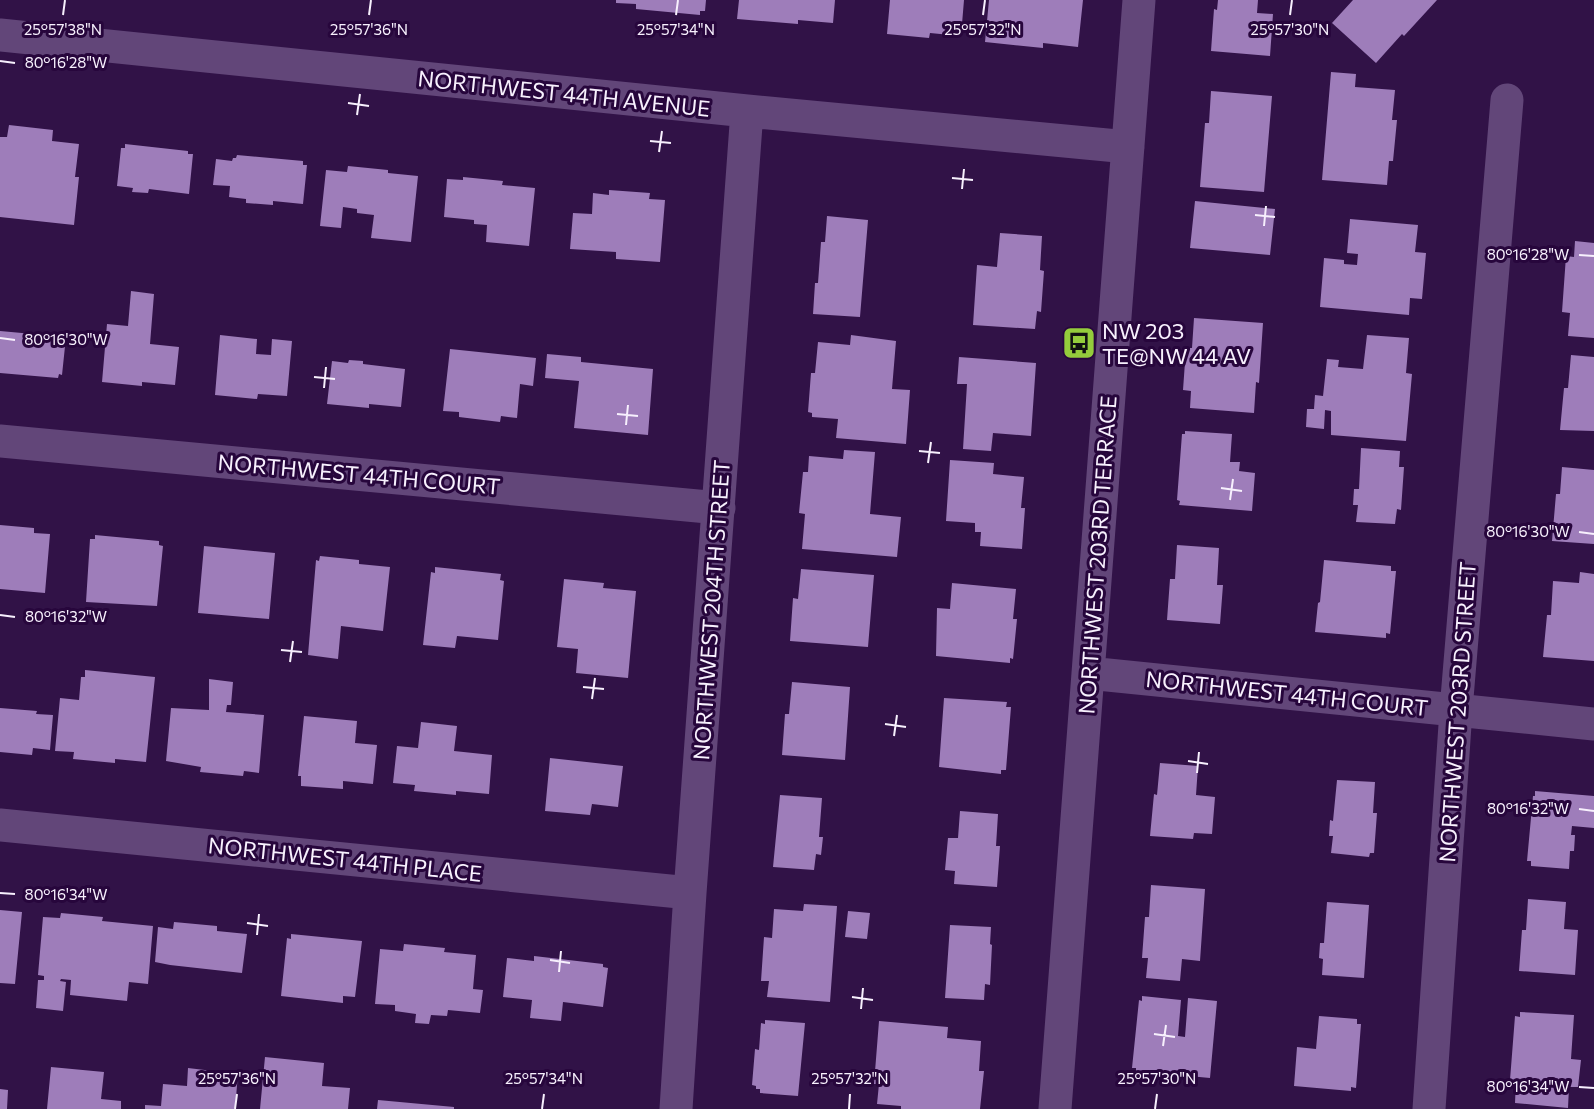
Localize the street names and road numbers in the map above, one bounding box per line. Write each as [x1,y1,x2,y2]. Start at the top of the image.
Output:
street label: NORTHWEST 44TH AVENUE [417,64,711,122]
street label: NORTHWEST 203RD TERRACE [1072,395,1122,715]
street label: NORTHWEST 44TH COURT [217,448,501,500]
street label: NORTHWEST 204TH STREET [687,459,735,761]
street label: NORTHWEST 203RD STREET [1433,561,1481,863]
street label: NORTHWEST 44TH COURT [1145,665,1429,721]
street label: NORTHWEST 44TH PLACE [207,831,483,887]

